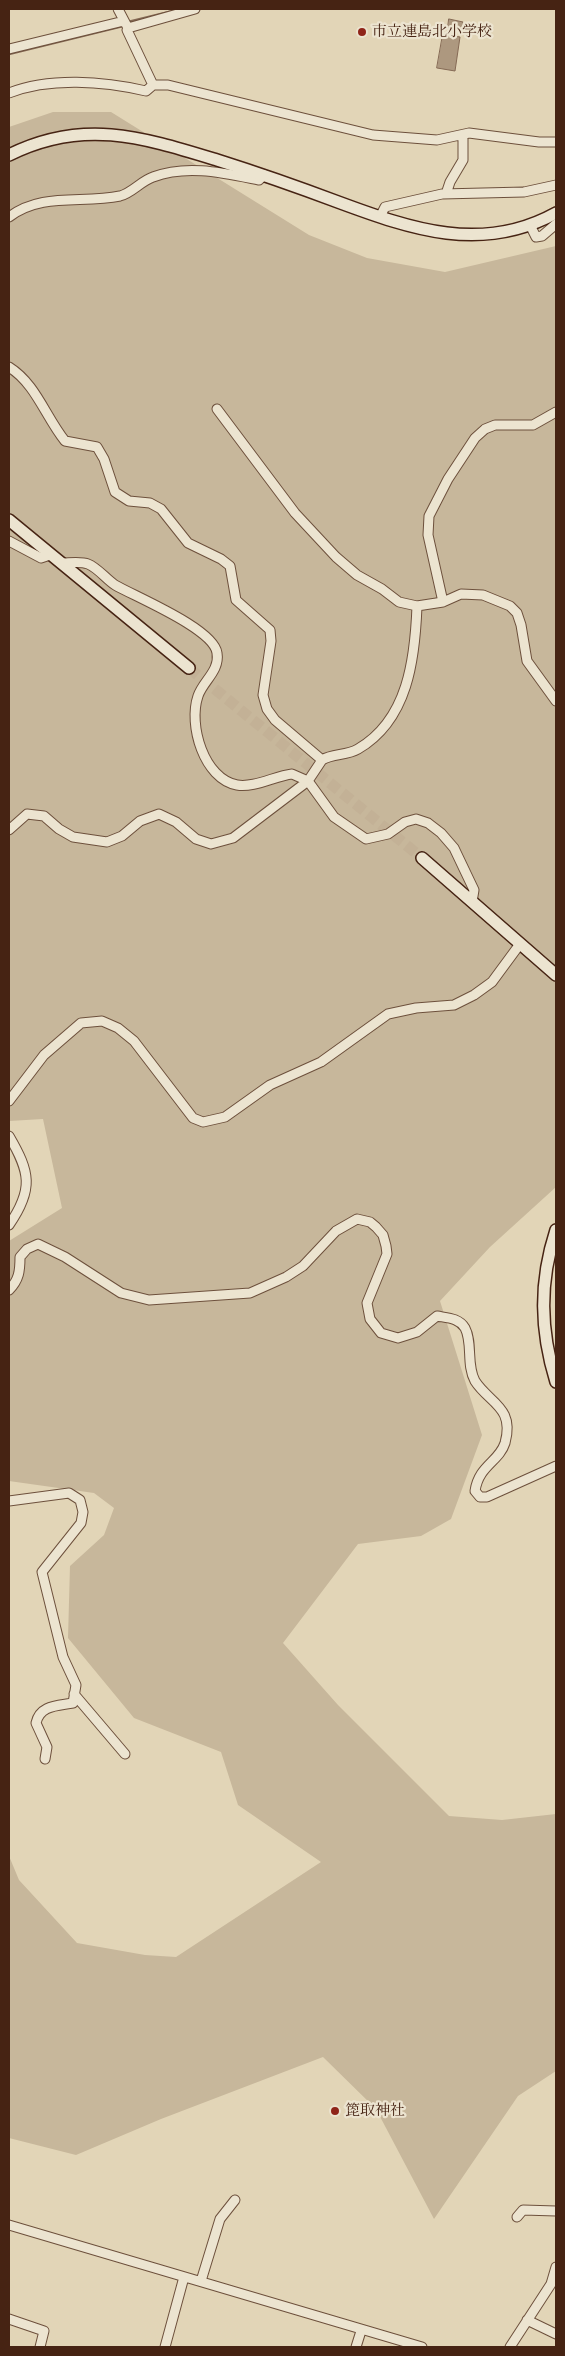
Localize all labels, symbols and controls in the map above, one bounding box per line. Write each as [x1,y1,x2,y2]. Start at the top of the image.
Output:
place label: 市立連島北小学校 [372,23,492,41]
marker: 市立連島北小学校 [356,26,368,38]
place label: 箆取神社 [345,2102,405,2120]
marker: 箆取神社 [329,2105,341,2117]

